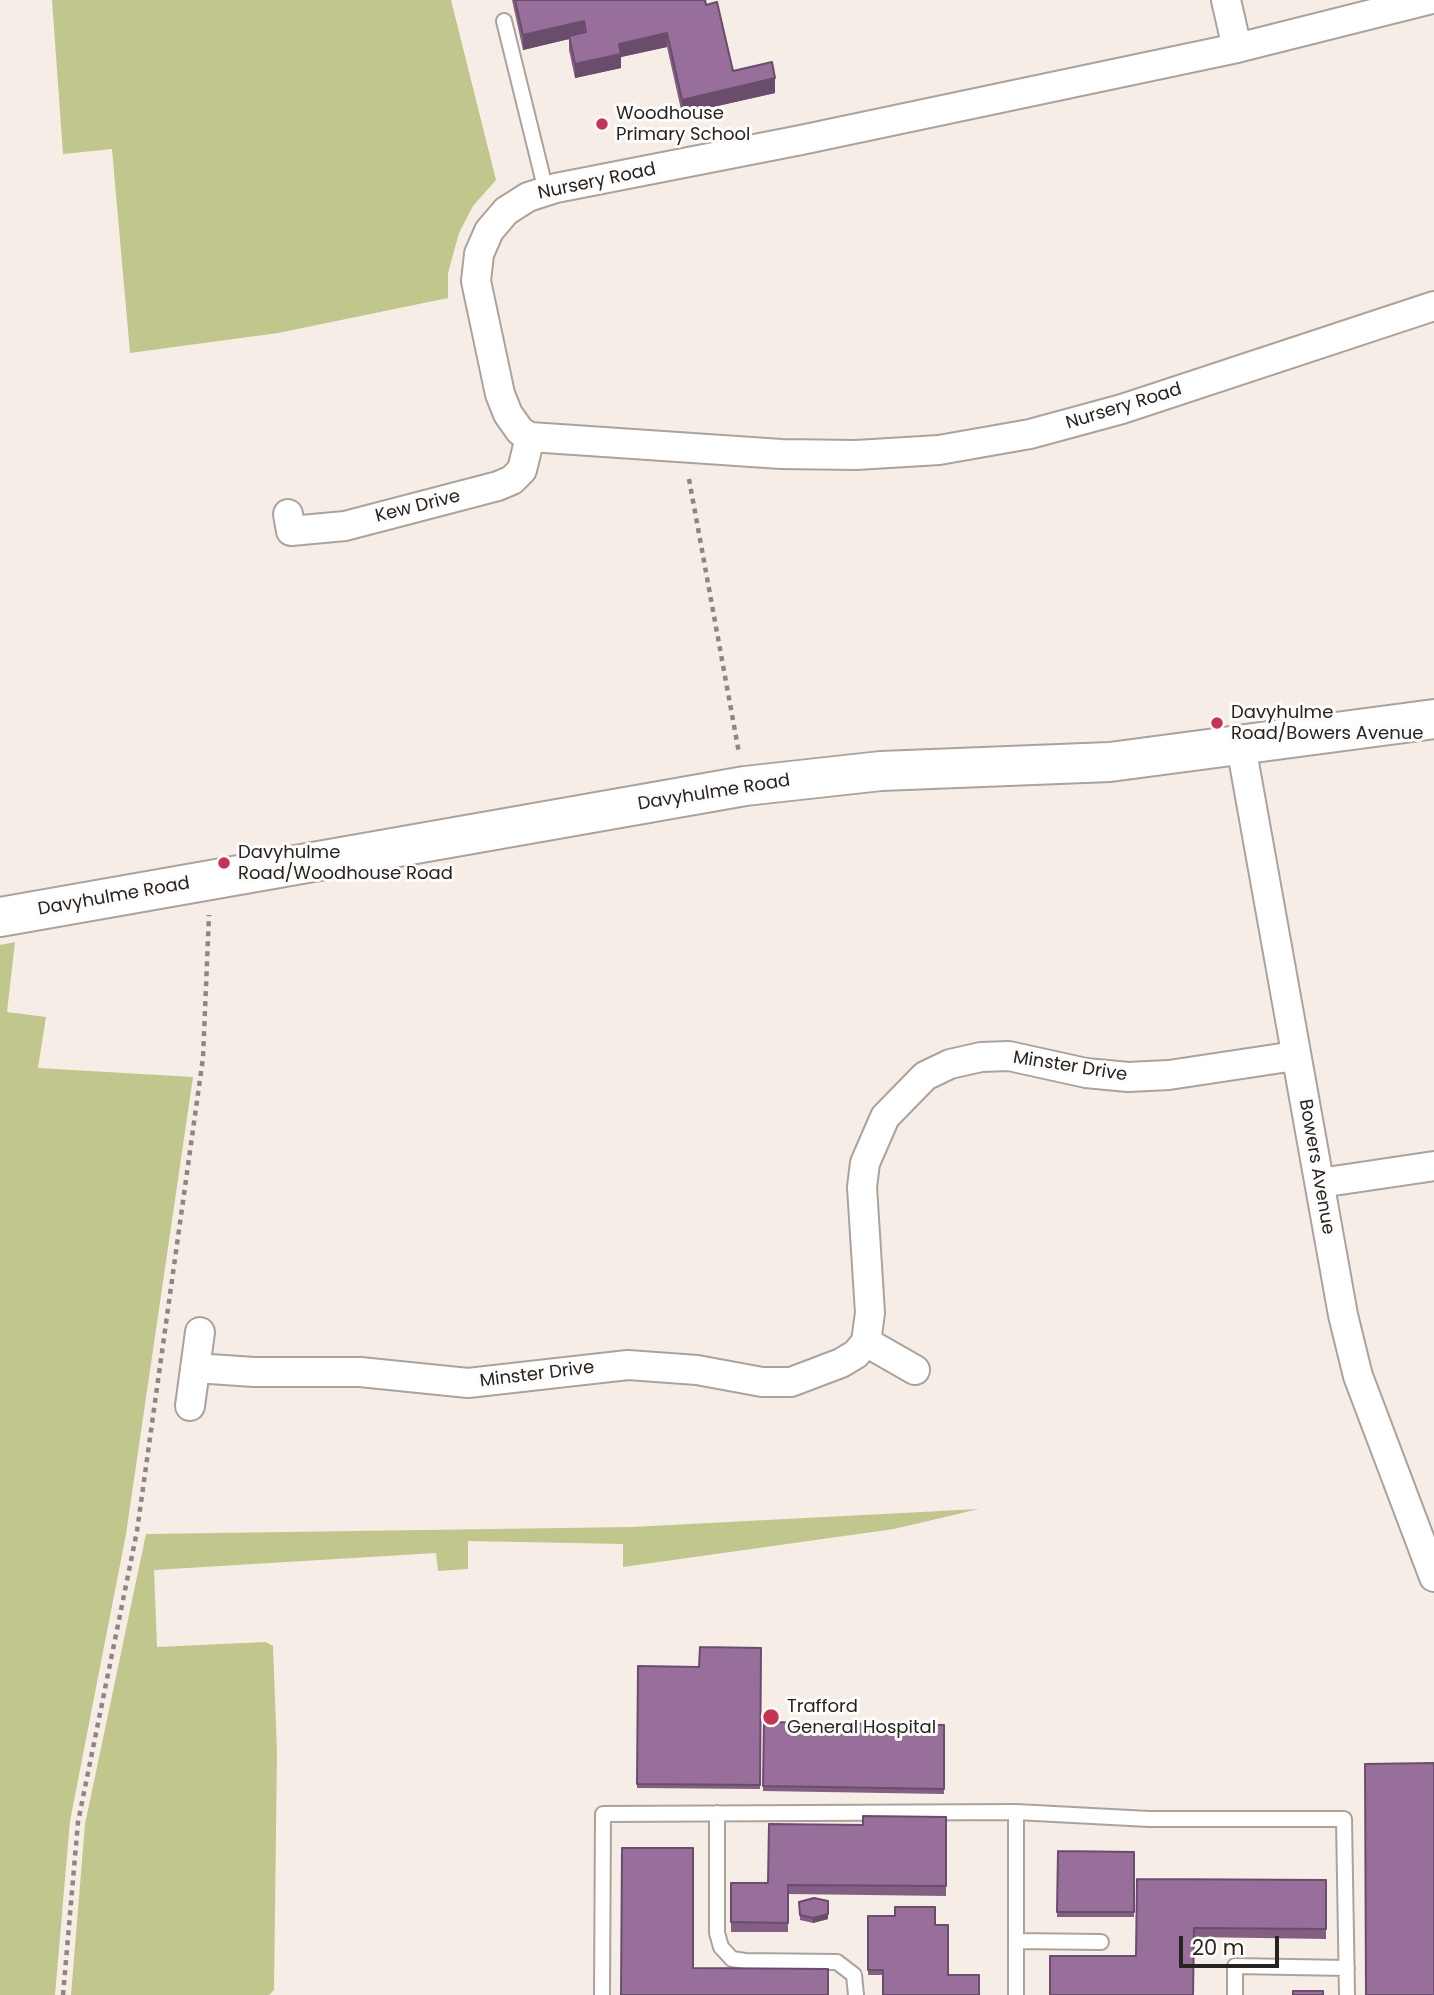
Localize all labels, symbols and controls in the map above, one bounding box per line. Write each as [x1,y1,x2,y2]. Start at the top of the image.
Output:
place label: Woodhouse Primary School [616,103,750,146]
marker: Woodhouse Primary School [594,116,610,132]
street label: Nursery Road [536,159,658,205]
street label: Nursery Road [1064,379,1184,435]
street label: Kew Drive [373,486,463,528]
place label: Davyhulme Road/Bowers Avenue [1231,702,1423,744]
marker: Davyhulme Road/Bowers Avenue [1209,715,1225,731]
street label: Davyhulme Road [636,770,792,816]
place label: Davyhulme Road/Woodhouse Road [238,842,453,884]
marker: Davyhulme Road/Woodhouse Road [216,855,232,871]
street label: Davyhulme Road [36,873,192,921]
street label: Minster Drive [1011,1047,1129,1087]
street label: Bowers Avenue [1293,1098,1339,1236]
street label: Minster Drive [479,1357,595,1393]
place label: Trafford General Hospital [787,1696,936,1738]
marker: Trafford General Hospital [761,1707,781,1727]
scale bar [1182,1922,1282,1966]
text: 20 m [1192,1933,1245,1962]

